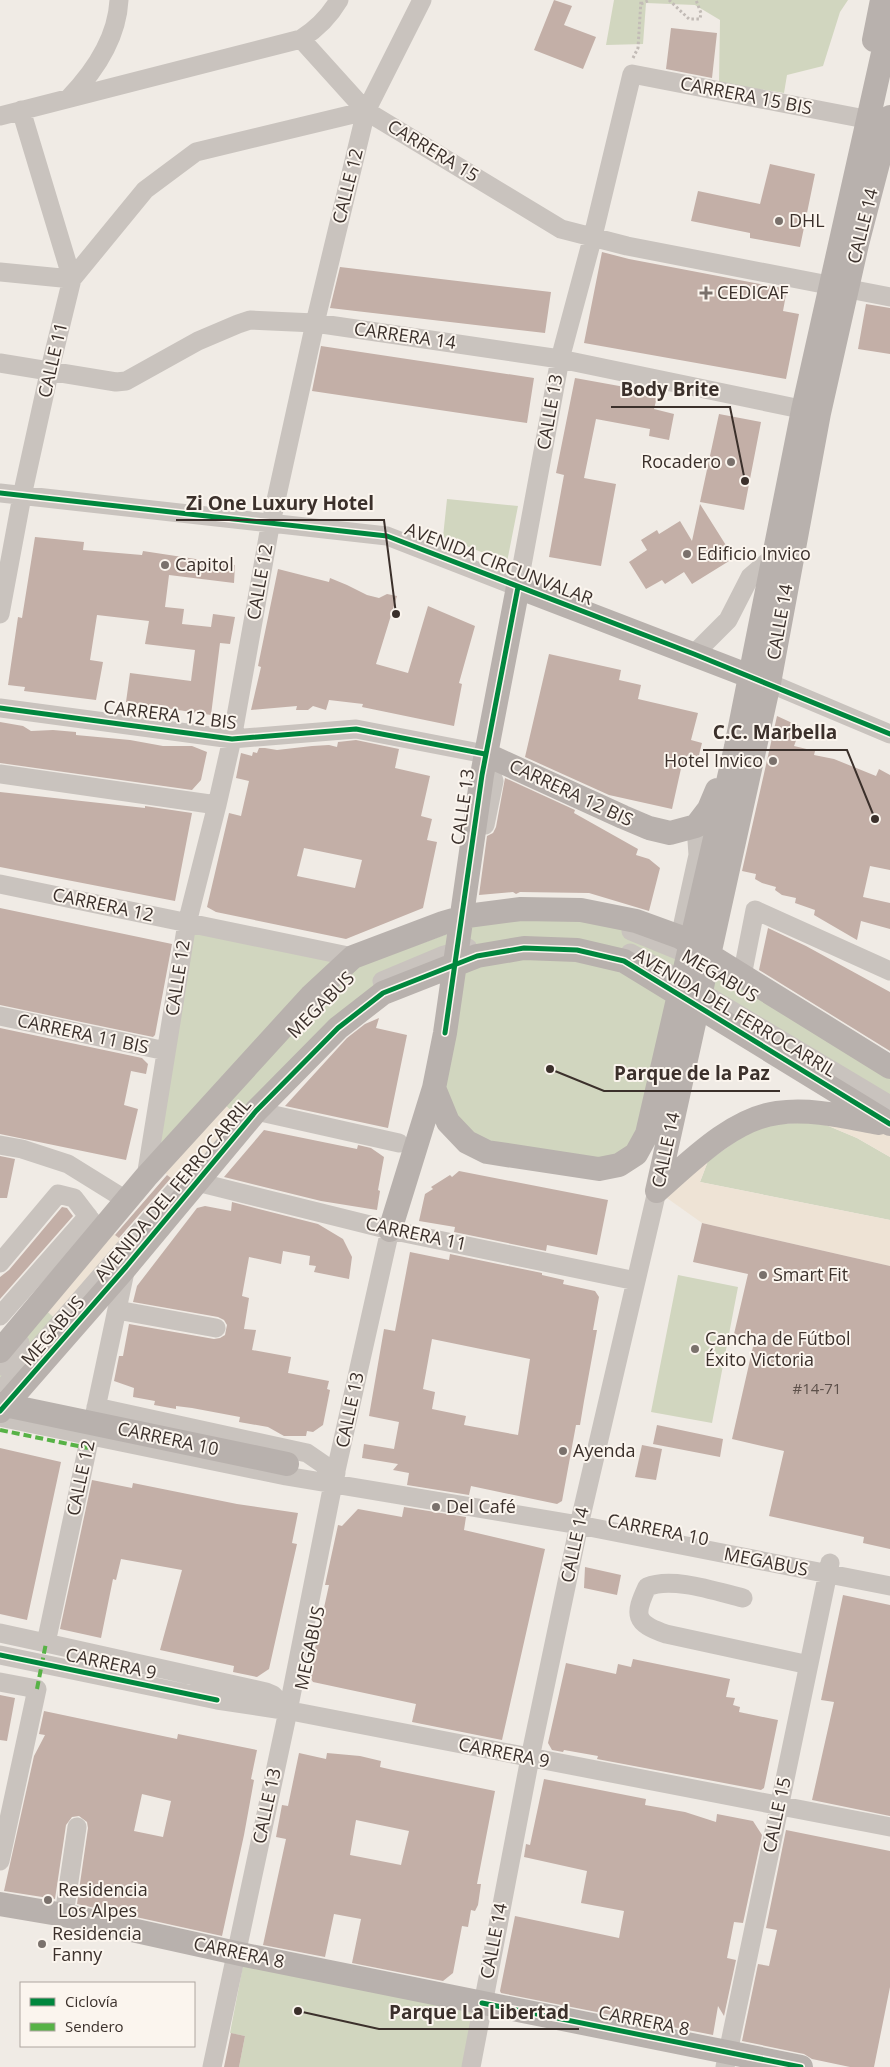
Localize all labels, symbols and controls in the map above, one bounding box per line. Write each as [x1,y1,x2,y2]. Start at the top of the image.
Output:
street label: CARRERA 15 BIS [678,70,814,120]
street label: CARRERA 15 [383,113,484,187]
street label: CALLE 12 [326,146,368,226]
street label: CALLE 14 [841,186,883,266]
place label: DHL [789,208,825,232]
marker: DHL [773,215,785,227]
place label: CEDICAF [717,280,788,304]
marker: CEDICAF [699,286,713,300]
street label: CARRERA 14 [353,316,458,354]
street label: CALLE 11 [32,320,72,400]
street label: CALLE 13 [531,372,567,452]
callout: Body Brite [611,373,730,407]
text: Body Brite [621,376,719,402]
place label: Rocadero [641,449,721,473]
marker: Rocadero [725,456,737,468]
callout: Zi One Luxury Hotel [176,486,384,520]
text: Zi One Luxury Hotel [186,490,374,516]
street label: AVENIDA CIRCUNVALAR [402,516,597,610]
place label: Edificio Invico [697,541,811,565]
street label: CALLE 12 [241,542,277,622]
marker: Edificio Invico [681,548,693,560]
place label: Capitol [175,552,234,576]
marker: Capitol [159,559,171,571]
street label: CALLE 14 [761,582,797,662]
street label: CARRERA 12 BIS [102,694,238,734]
callout: C.C. Marbella [703,716,847,750]
text: C.C. Marbella [713,719,837,745]
place label: Hotel Invico [664,748,763,772]
street label: CARRERA 12 BIS [506,753,637,831]
marker: Hotel Invico [767,755,779,767]
street label: CALLE 13 [445,767,479,847]
street label: CARRERA 12 [50,882,156,926]
street label: CALLE 12 [159,938,195,1018]
street label: AVENIDA DEL FERROCARRIL [630,942,841,1082]
street label: MEGABUS [678,943,763,1007]
street label: MEGABUS [282,966,359,1043]
street label: CARRERA 11 BIS [15,1007,151,1059]
callout: Parque de la Paz [604,1057,780,1091]
text: Parque de la Paz [614,1060,770,1086]
street label: AVENIDA DEL FERROCARRIL [89,1093,256,1286]
street label: CALLE 14 [645,1110,685,1190]
street label: CARRERA 11 [363,1211,469,1255]
place label: Smart Fit [773,1262,848,1286]
marker: Smart Fit [757,1269,769,1281]
street label: MEGABUS [15,1290,89,1370]
place label: Cancha de Fútbol Éxito Victoria [705,1326,851,1371]
marker: Cancha de Fútbol Éxito Victoria [689,1343,701,1355]
street label: CALLE 13 [329,1370,369,1450]
house number: #14-71 [793,1378,841,1398]
street label: CARRERA 10 [115,1416,221,1460]
street label: CALLE 12 [60,1438,100,1518]
place label: Ayenda [573,1438,636,1462]
marker: Ayenda [557,1445,569,1457]
place label: Del Café [446,1494,516,1518]
marker: Del Café [430,1501,442,1513]
street label: CALLE 14 [554,1505,594,1585]
street label: CARRERA 10 [605,1507,711,1551]
street label: MEGABUS [722,1541,810,1581]
street label: MEGABUS [288,1603,330,1692]
street label: CARRERA 9 [64,1642,159,1684]
street label: CARRERA 9 [457,1731,552,1773]
street label: CALLE 13 [246,1766,286,1846]
street label: CALLE 15 [756,1775,796,1855]
place label: Residencia Los Alpes [58,1877,148,1922]
marker: Residencia Los Alpes [42,1894,54,1906]
street label: CALLE 14 [474,1901,512,1981]
place label: Residencia Fanny [52,1921,142,1966]
street label: CARRERA 8 [192,1931,287,1973]
marker: Residencia Fanny [36,1938,48,1950]
legend [20,1982,195,2047]
text: Ciclovía [65,1991,118,2011]
callout: Parque La Libertad [379,1995,579,2029]
text: Parque La Libertad [389,1999,569,2025]
street label: CARRERA 8 [597,1999,692,2041]
text: Sendero [65,2016,124,2036]

